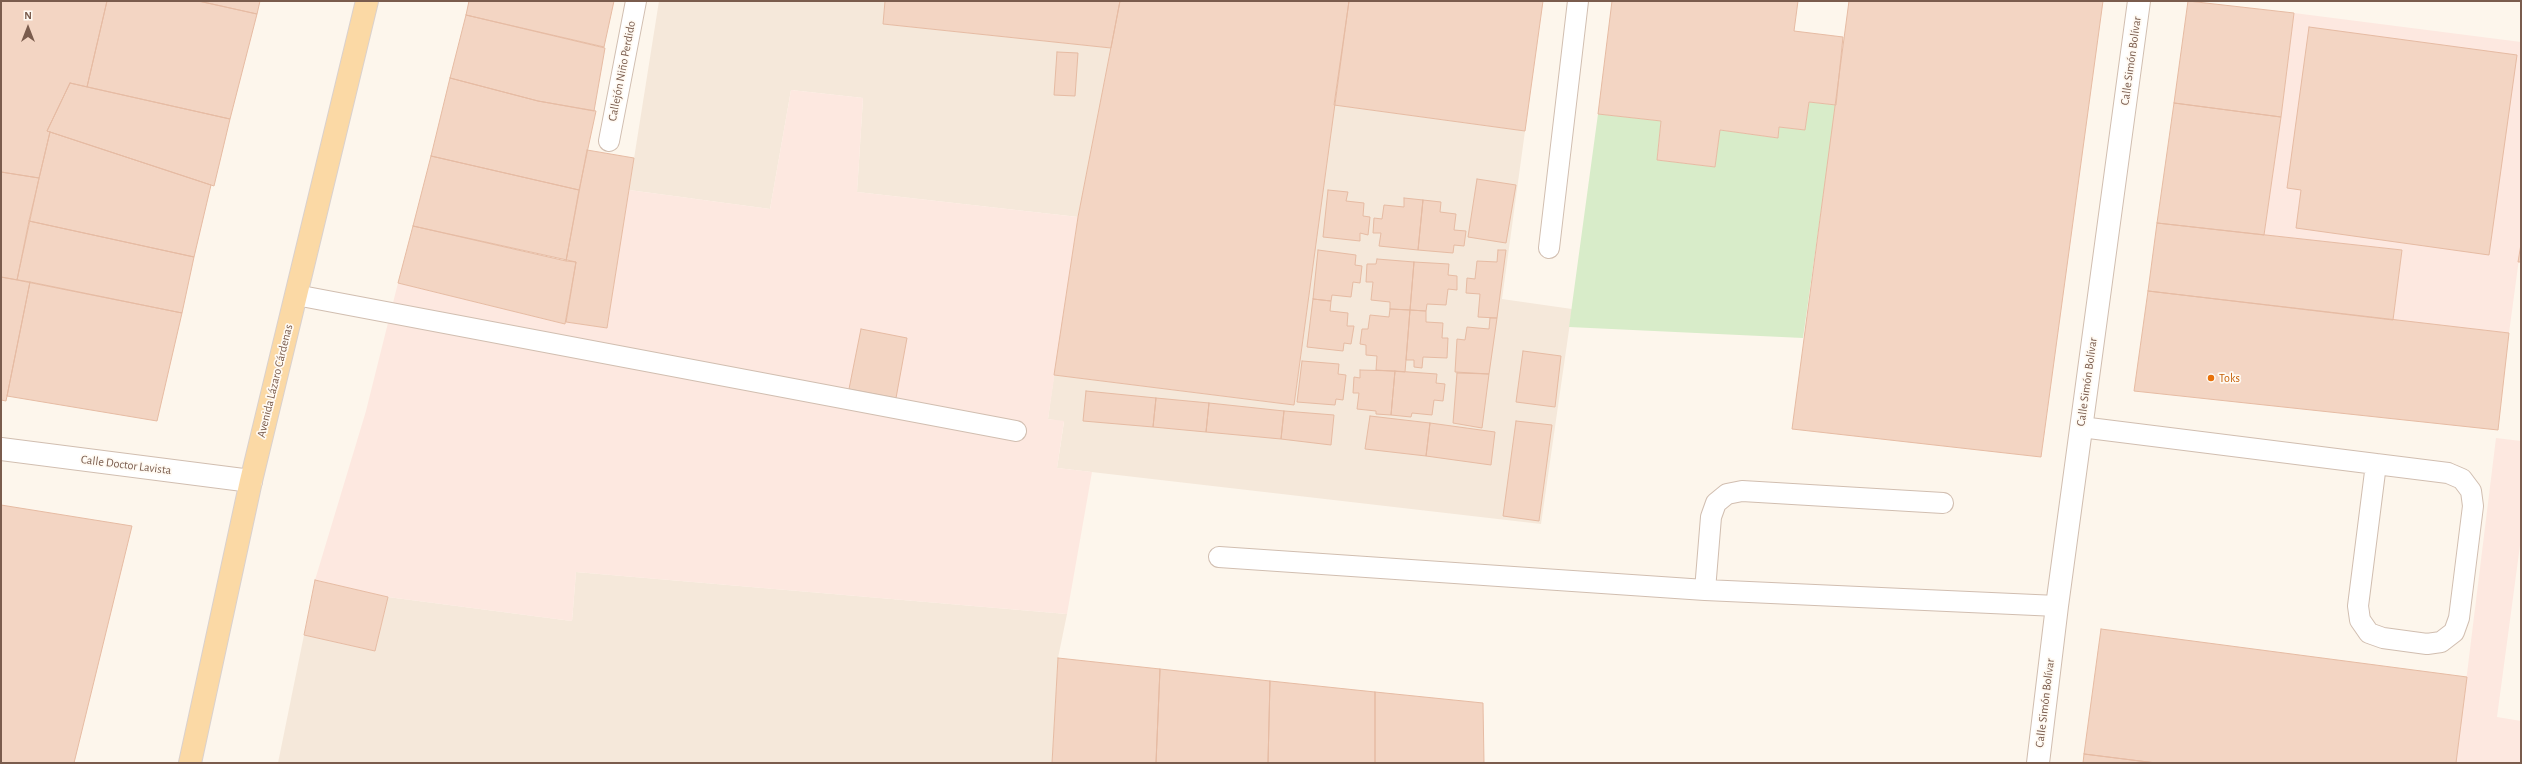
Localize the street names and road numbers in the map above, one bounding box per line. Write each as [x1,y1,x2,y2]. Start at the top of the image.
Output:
street label: Calle Simón Bolívar [2118,16,2144,106]
street label: Callejón Niño Perdido [605,20,639,122]
street label: Avenida Lázaro Cárdenas [254,323,296,439]
street label: Calle Simón Bolívar [2074,337,2100,427]
street label: Calle Doctor Lavista [80,452,172,478]
street label: Calle Simón Bolívar [2032,658,2058,748]

